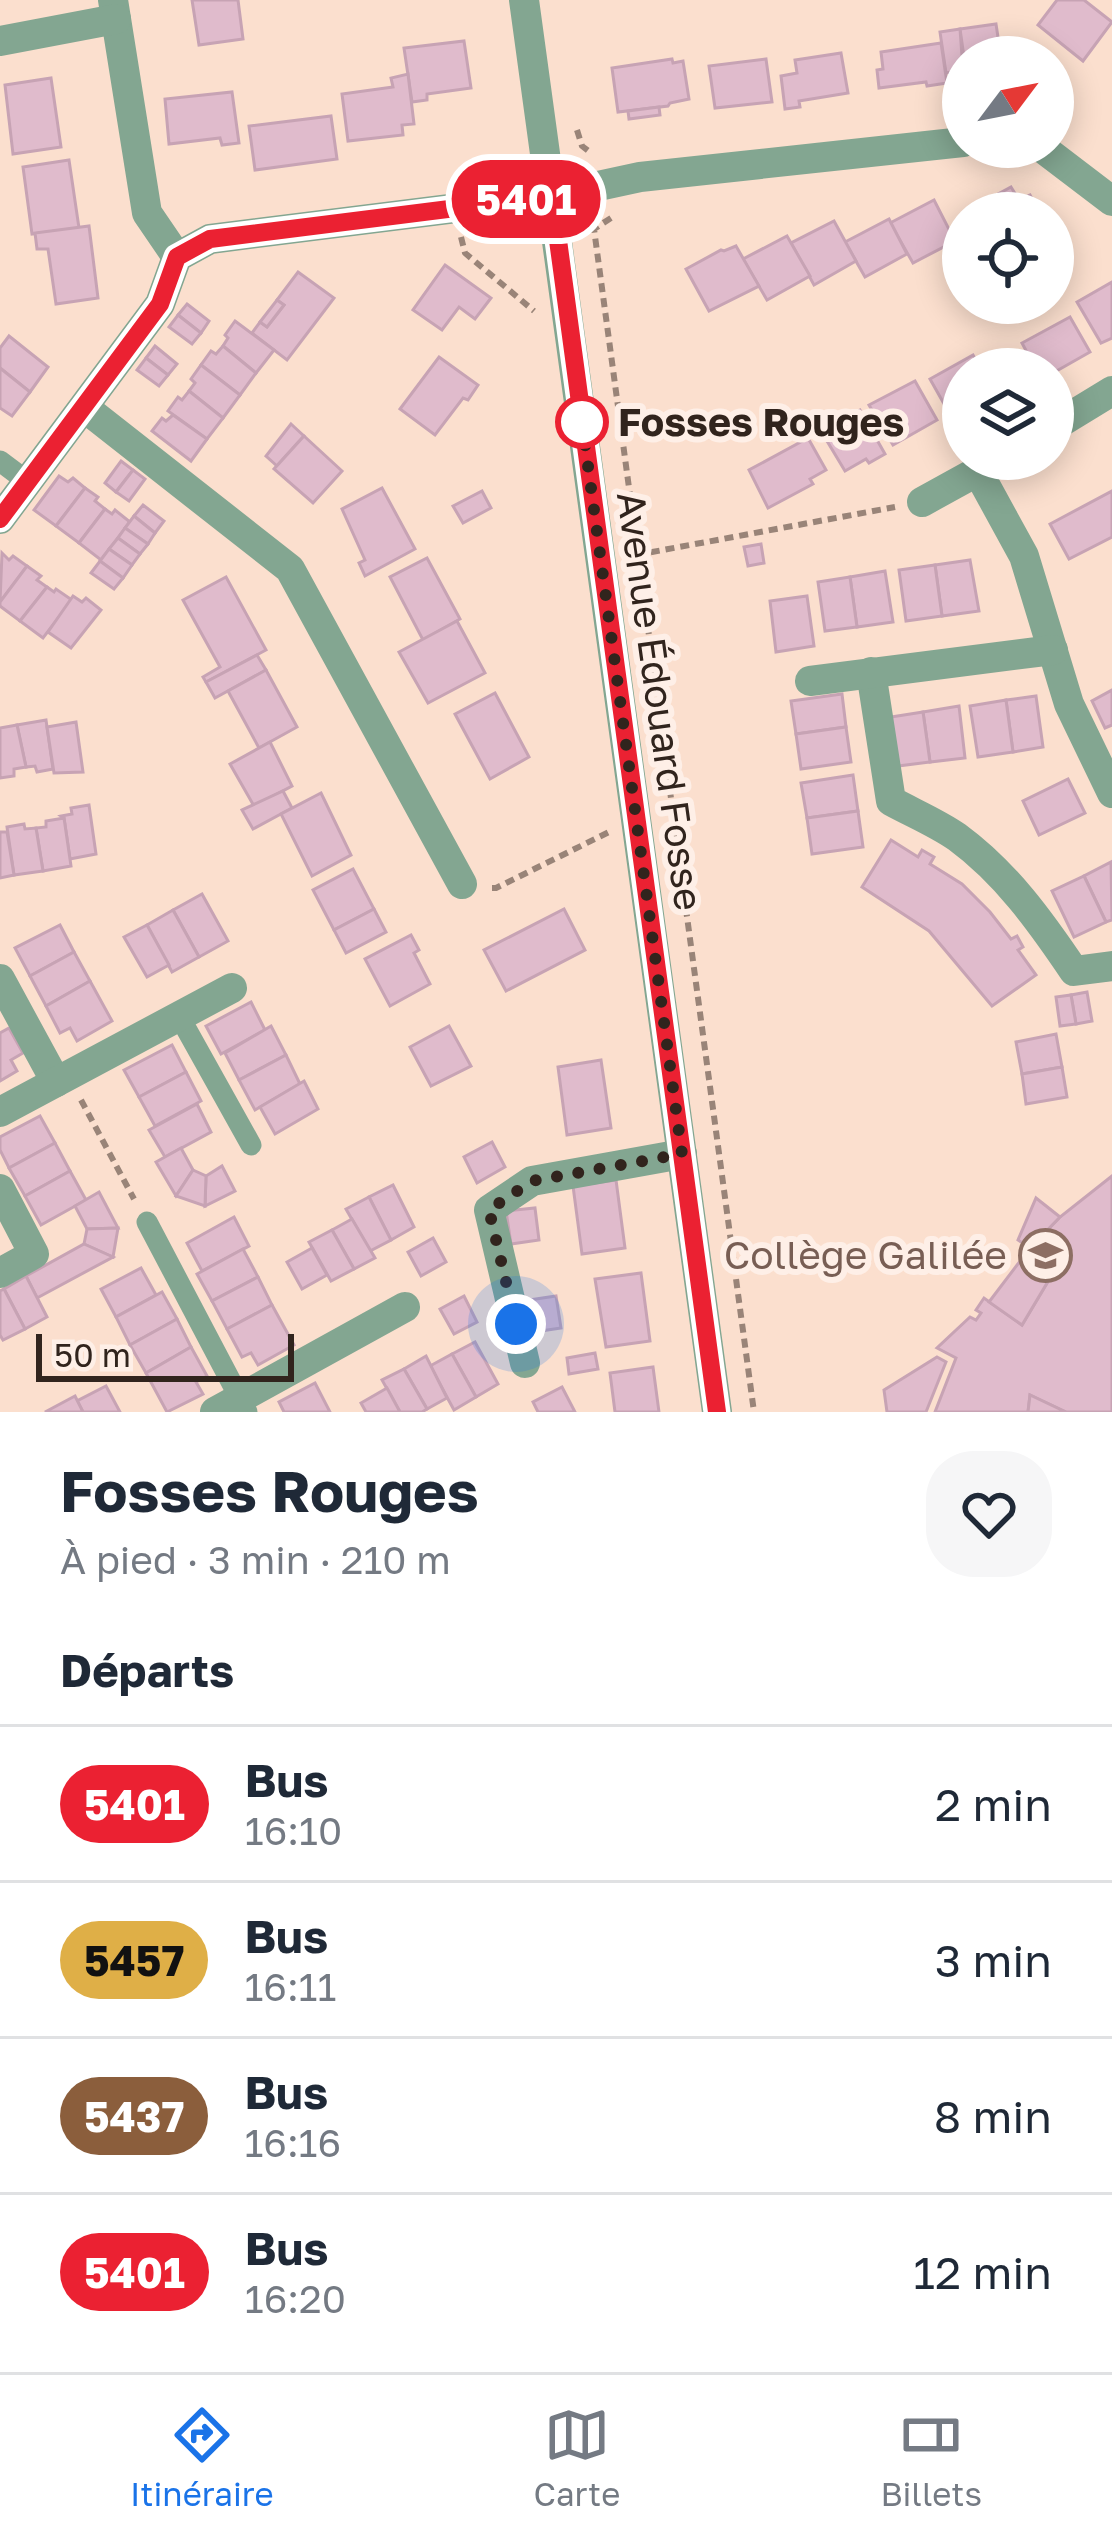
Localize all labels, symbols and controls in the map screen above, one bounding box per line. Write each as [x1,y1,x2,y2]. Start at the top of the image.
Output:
north arrow [942,36,1074,168]
map controls [942,36,1074,480]
line badge: 5401 [442,160,610,238]
text: 5401 [476,174,576,224]
button: locate [942,192,1074,324]
button: layers [942,348,1074,480]
marker: Fosses Rouges [557,397,607,447]
place label: Fosses Rouges [618,398,904,445]
street label: Avenue Édouard Fosse [608,488,713,913]
school or university icon: Collège Galilée [1018,1227,1074,1283]
place label: Collège Galilée [724,1231,1007,1278]
your location [486,1294,546,1354]
scale bar [36,1328,294,1381]
text: 50 m [54,1335,131,1374]
button: heart [926,1451,1052,1577]
text: Fosses Rouges [60,1456,479,1525]
text: À pied · 3 min · 210 m [60,1536,451,1583]
text: Départs [60,1643,234,1697]
text: Bus [245,1753,329,1807]
text: 2 min [935,1777,1052,1831]
text: 5401 [84,1779,185,1829]
text: 16:10 [245,1807,342,1854]
text: Bus [244,1909,328,1963]
text: 3 min [935,1933,1052,1987]
text: 5457 [84,1935,184,1985]
text: 16:11 [244,1963,336,2010]
text: Bus [244,2065,328,2119]
text: 8 min [934,2089,1052,2143]
text: 5437 [84,2091,184,2141]
text: 16:16 [244,2119,341,2166]
text: Bus [245,2221,329,2275]
text: 12 min [913,2245,1052,2299]
text: 5401 [84,2247,185,2297]
text: 16:20 [245,2275,346,2322]
tab: Itinéraire [130,2402,274,2513]
tab: Carte [533,2402,620,2513]
tab: Billets [880,2402,982,2513]

